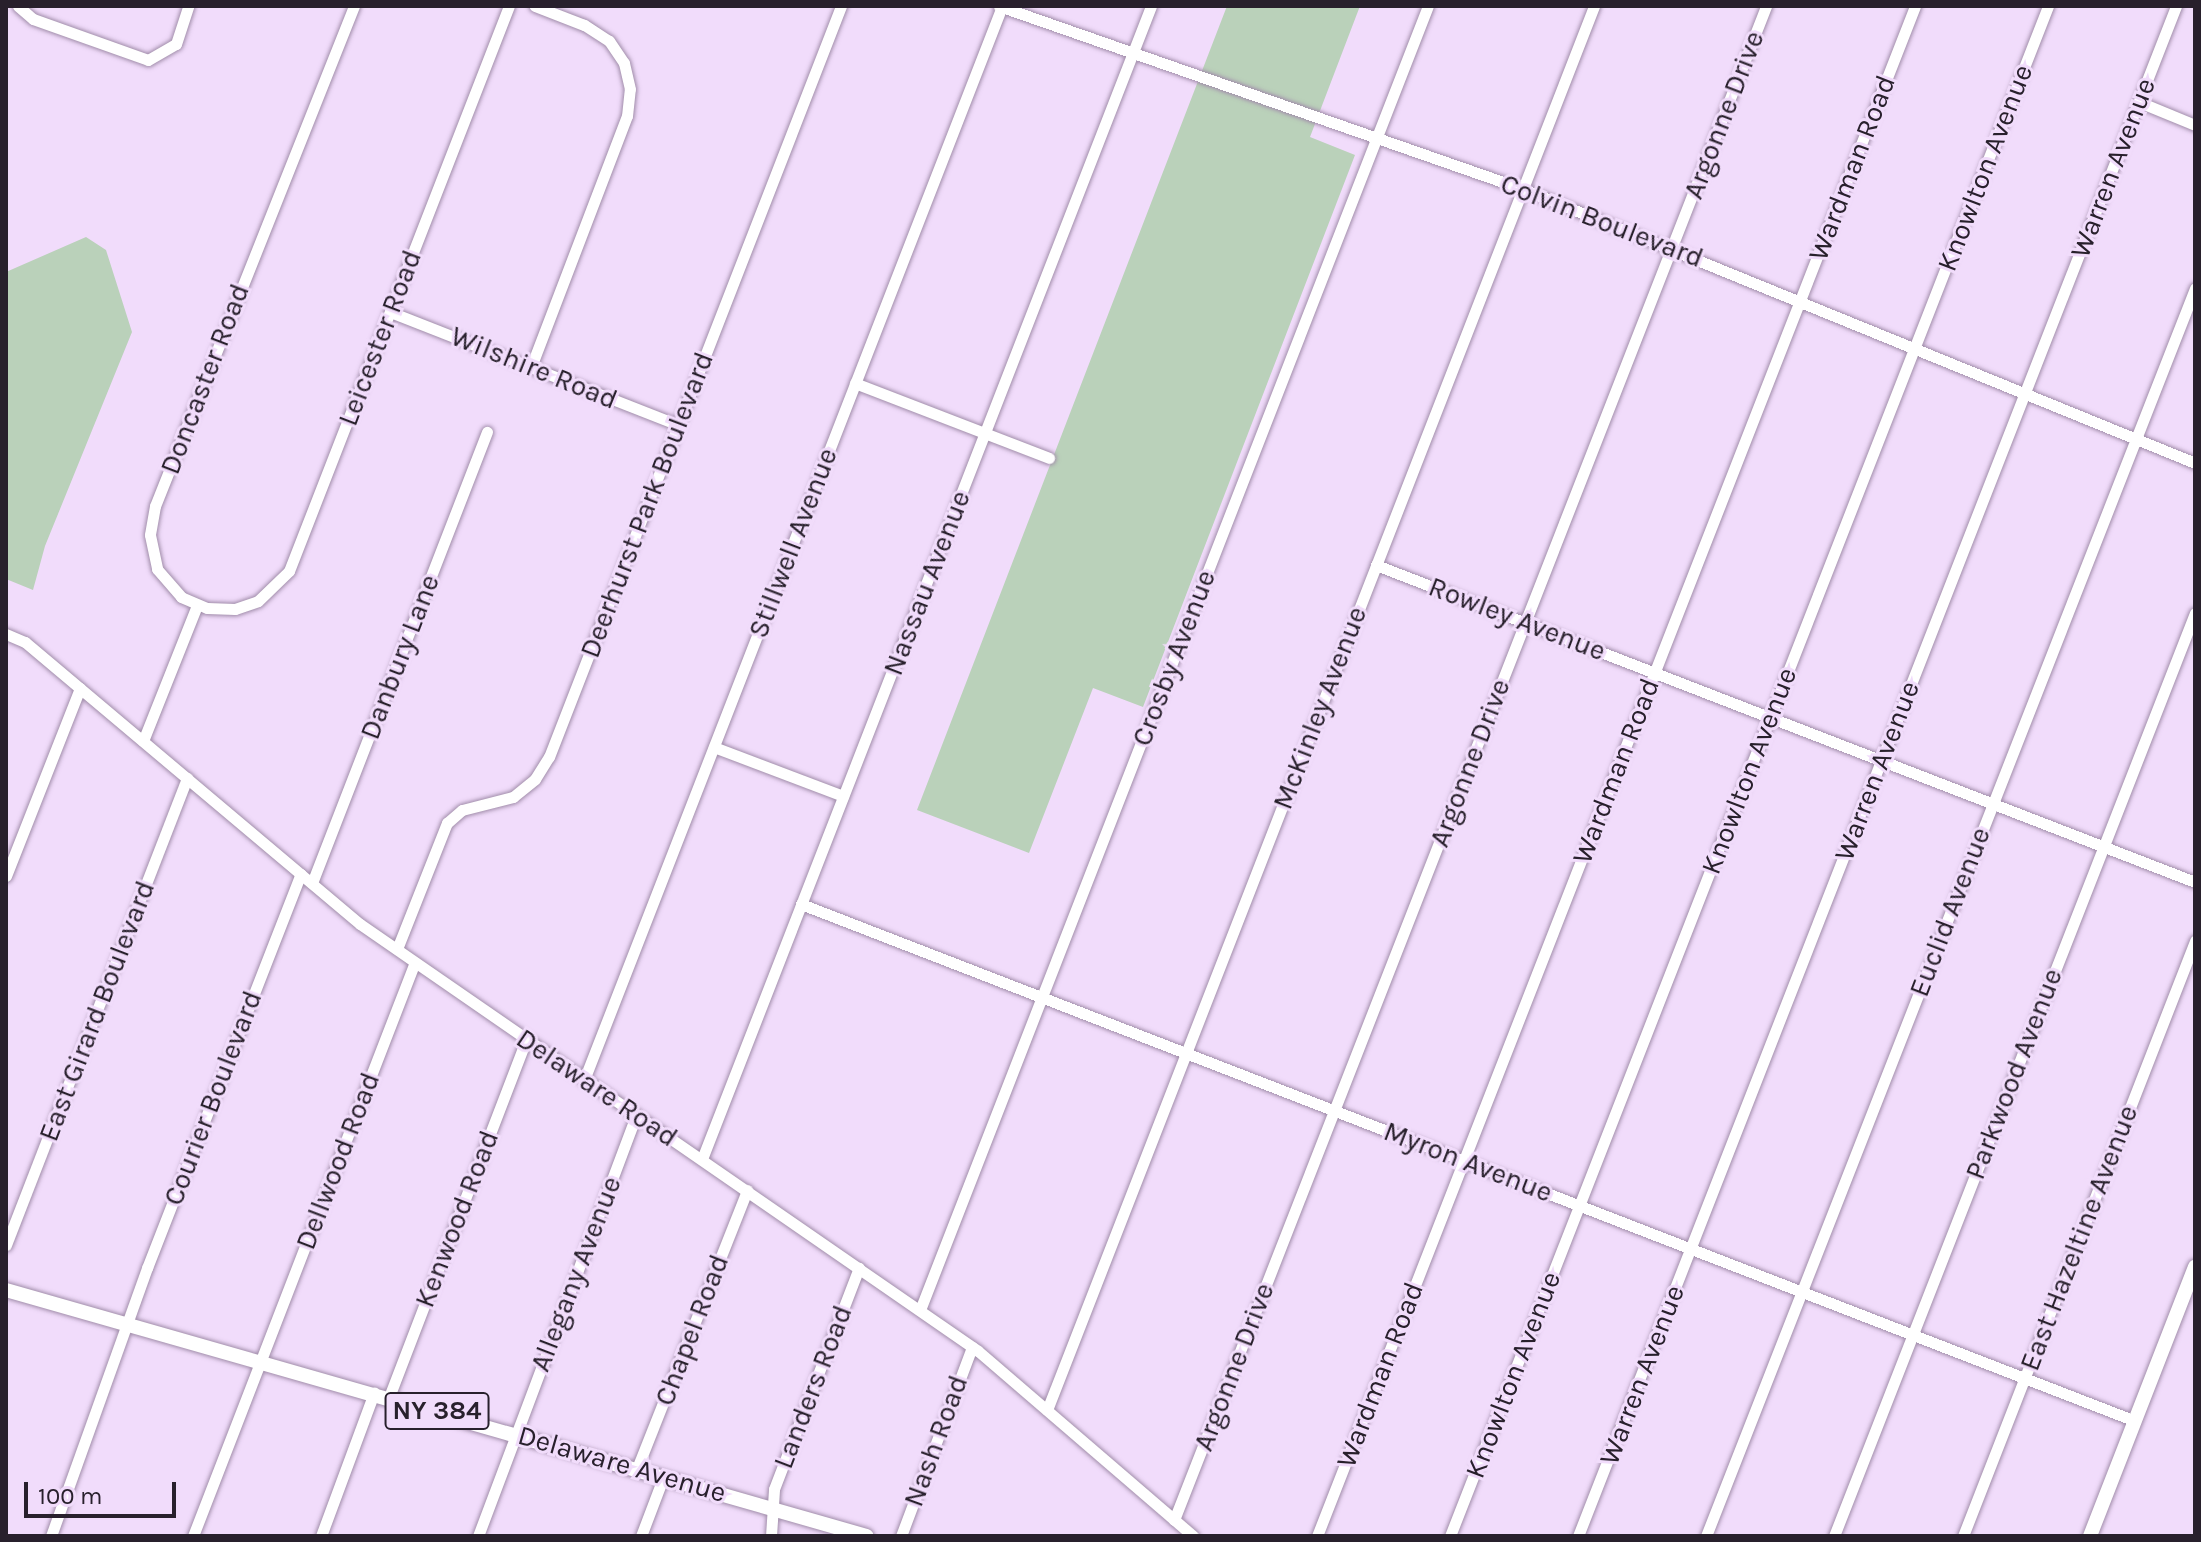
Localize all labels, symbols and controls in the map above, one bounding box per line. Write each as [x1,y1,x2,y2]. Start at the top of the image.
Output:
street label: Argonne Drive [1677,26,1771,204]
street label: Knowlton Avenue [1930,60,2040,276]
street label: Wardman Road [1801,71,1903,265]
street label: Warren Avenue [2063,73,2163,263]
street label: Colvin Boulevard [1496,167,1708,275]
street label: Leicester Road [331,245,429,431]
street label: Doncaster Road [153,279,257,479]
street label: Wilshire Road [446,319,622,417]
street label: Deerhurst Park Boulevard [573,347,721,663]
street label: Stillwell Avenue [741,443,845,643]
street label: Nassau Avenue [876,486,978,680]
street label: Crosby Avenue [1125,565,1223,751]
street label: Danbury Lane [353,570,447,744]
street label: Rowley Avenue [1424,570,1610,668]
street label: McKinley Avenue [1266,602,1374,814]
street label: Knowlton Avenue [1694,663,1804,879]
street label: Argonne Drive [1423,674,1517,852]
street label: Wardman Road [1565,674,1667,868]
street label: Warren Avenue [1827,676,1927,866]
street label: Euclid Avenue [1902,823,1998,1001]
street label: East Girard Boulevard [32,876,162,1146]
street label: Parkwood Avenue [1958,964,2070,1184]
street label: Courier Boulevard [157,986,269,1210]
street label: Delaware Road [510,1022,684,1154]
street label: Dellwood Road [289,1068,387,1254]
street label: East Hazeltine Avenue [2013,1101,2145,1375]
street label: Myron Avenue [1379,1114,1557,1210]
street label: Kenwood Road [408,1126,506,1312]
street label: Allegany Avenue [523,1172,629,1376]
street label: Chapel Road [648,1250,736,1410]
street label: Knowlton Avenue [1458,1267,1568,1483]
street label: Argonne Drive [1187,1278,1281,1456]
street label: Wardman Road [1329,1278,1431,1472]
street label: Warren Avenue [1592,1280,1692,1470]
street label: Landers Road [766,1301,860,1473]
street label: Nash Road [897,1371,975,1511]
road number: NY 384 [383,1389,491,1433]
street label: Delaware Avenue [514,1418,730,1510]
scale bar [28,1466,180,1516]
text: 100 m [38,1482,103,1510]

